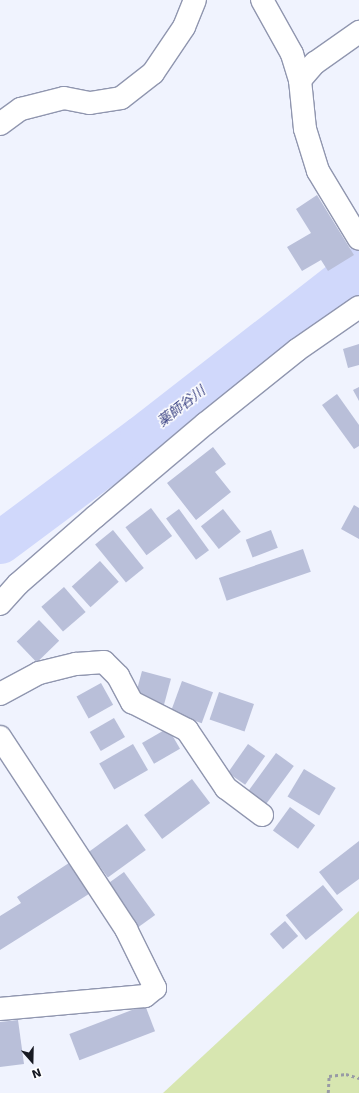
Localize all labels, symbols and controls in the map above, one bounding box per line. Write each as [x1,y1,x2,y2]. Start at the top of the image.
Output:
water label: 薬師谷川 [154,382,208,430]
north arrow [12,1041,52,1081]
text: N [30,1065,43,1080]

